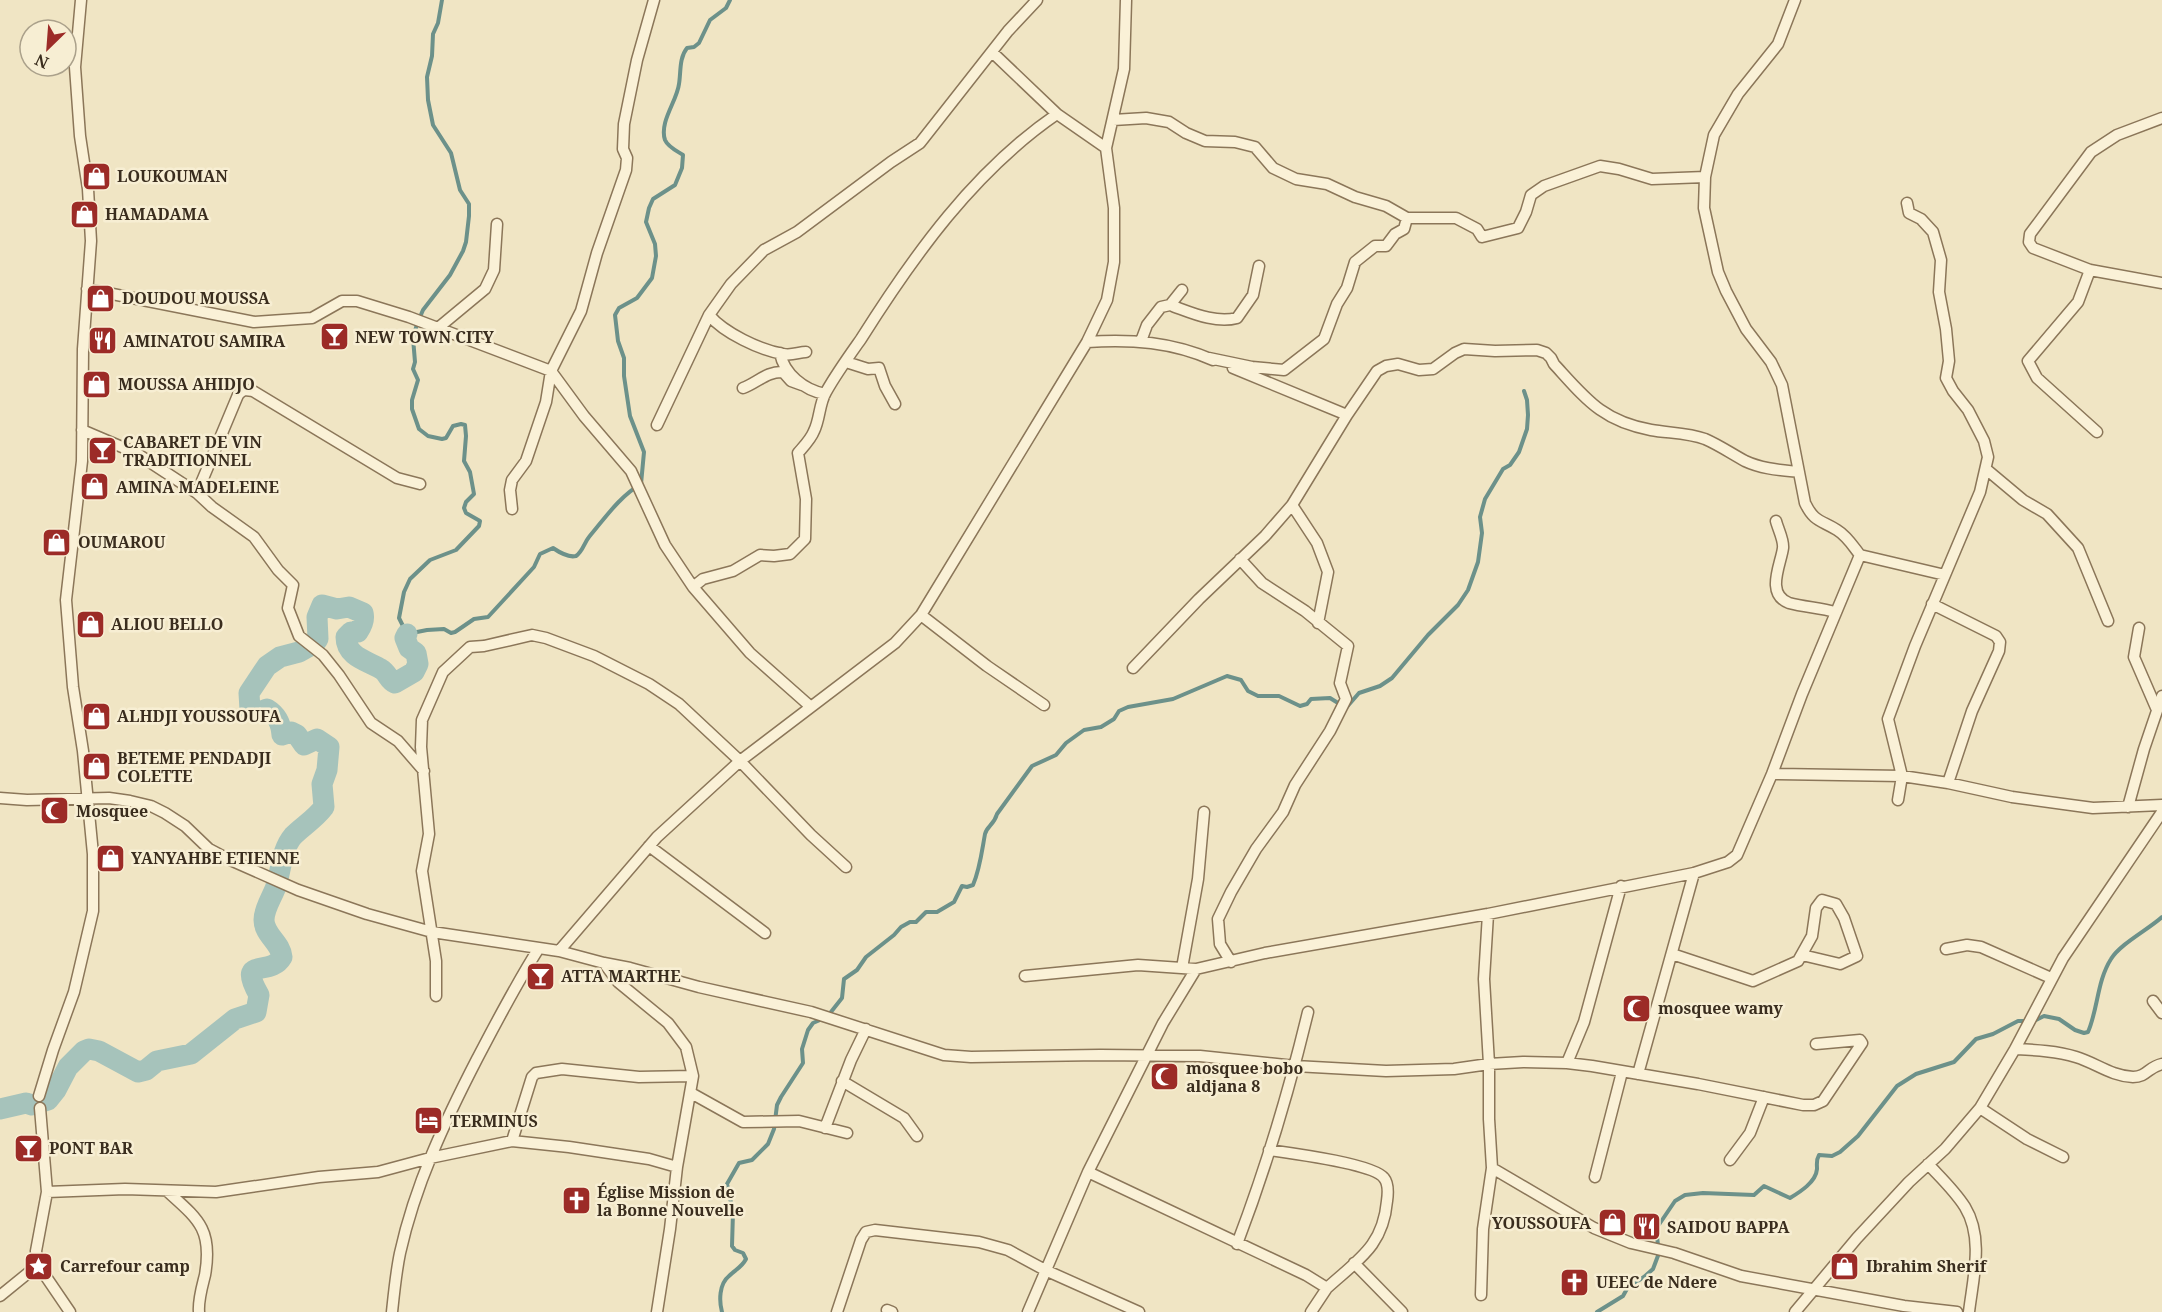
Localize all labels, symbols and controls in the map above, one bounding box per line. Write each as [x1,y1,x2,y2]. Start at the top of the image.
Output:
north arrow [18,18,78,78]
text: N [31,49,52,74]
shop icon: LOUKOUMAN [80,160,112,192]
place label: LOUKOUMAN [117,165,228,187]
shop icon: HAMADAMA [68,198,100,230]
place label: HAMADAMA [105,203,210,225]
shop icon: DOUDOU MOUSSA [85,282,117,314]
place label: DOUDOU MOUSSA [122,287,271,309]
bar icon: NEW TOWN CITY [318,321,350,353]
restaurant icon: AMINATOU SAMIRA [86,325,118,357]
place label: NEW TOWN CITY [355,326,495,348]
place label: AMINATOU SAMIRA [123,330,286,352]
shop icon: MOUSSA AHIDJO [81,368,113,400]
place label: MOUSSA AHIDJO [118,373,255,395]
place label: CABARET DE VIN TRADITIONNEL [123,431,262,471]
bar icon: CABARET DE VIN TRADITIONNEL [86,435,118,467]
shop icon: AMINA MADELEINE [79,471,111,503]
place label: AMINA MADELEINE [116,476,279,498]
shop icon: OUMAROU [41,526,73,558]
place label: OUMAROU [78,531,165,553]
shop icon: ALIOU BELLO [74,608,106,640]
place label: ALIOU BELLO [111,613,223,635]
shop icon: ALHDJI YOUSSOUFA [80,700,112,732]
place label: ALHDJI YOUSSOUFA [117,705,282,727]
place label: BETEME PENDADJI COLETTE [117,747,271,787]
shop icon: BETEME PENDADJI COLETTE [80,751,112,783]
mosque icon: Mosquee [39,795,71,827]
place label: Mosquee [76,800,148,822]
shop icon: YANYAHBE ETIENNE [94,842,126,874]
place label: YANYAHBE ETIENNE [131,847,300,869]
bar icon: ATTA MARTHE [524,960,556,992]
place label: ATTA MARTHE [561,965,681,987]
mosque icon: mosquee wamy [1621,992,1653,1024]
place label: mosquee wamy [1658,997,1784,1019]
place label: mosquee bobo aldjana 8 [1186,1057,1303,1097]
mosque icon: mosquee bobo aldjana 8 [1149,1061,1181,1093]
hotel icon: TERMINUS [413,1105,445,1137]
place label: TERMINUS [450,1110,538,1132]
bar icon: PONT BAR [12,1132,44,1164]
place label: PONT BAR [49,1137,133,1159]
place label: Église Mission de la Bonne Nouvelle [597,1181,744,1221]
church icon: Église Mission de la Bonne Nouvelle [560,1185,592,1217]
shop icon: YOUSSOUFA [1596,1207,1628,1239]
restaurant icon: SAIDOU BAPPA [1630,1211,1662,1243]
place label: YOUSSOUFA [1492,1212,1592,1234]
place label: SAIDOU BAPPA [1667,1216,1790,1238]
place icon: Carrefour camp [23,1250,55,1282]
shop icon: Ibrahim Sherif [1829,1250,1861,1282]
place label: Carrefour camp [60,1255,190,1277]
place label: Ibrahim Sherif [1866,1255,1988,1277]
church icon: UEEC de Ndere [1559,1266,1591,1298]
place label: UEEC de Ndere [1596,1271,1717,1293]

